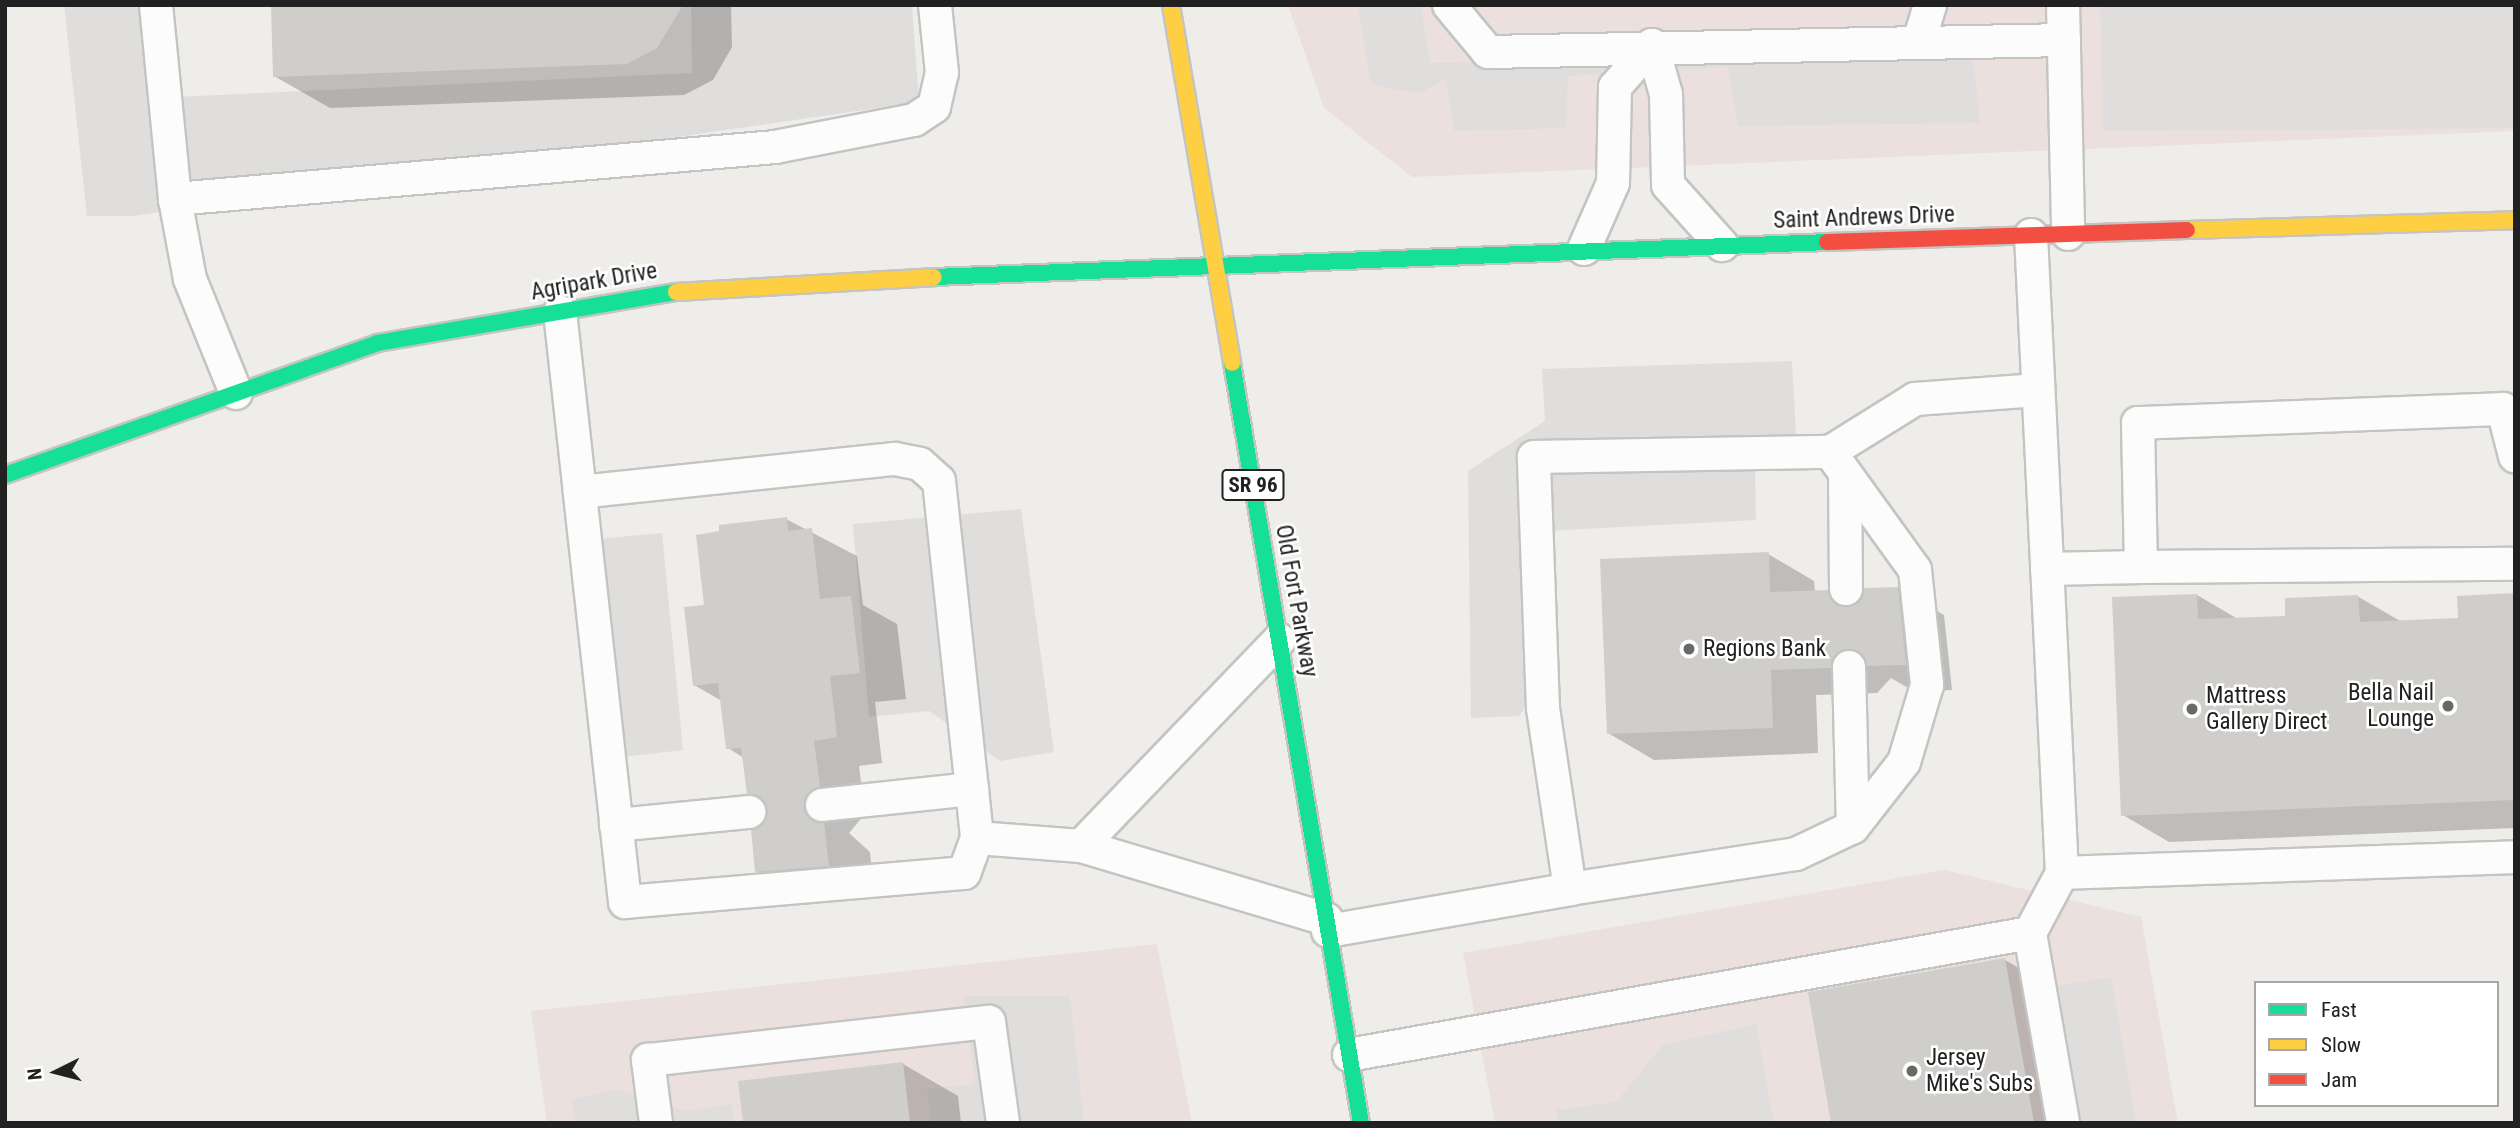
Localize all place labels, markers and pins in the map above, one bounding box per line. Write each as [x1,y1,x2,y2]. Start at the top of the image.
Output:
place label: Regions Bank [1703,635,1826,663]
marker: Regions Bank [1681,641,1697,657]
place label: Bella Nail Lounge [2348,679,2434,733]
place label: Mattress Gallery Direct [2206,682,2327,736]
marker: Bella Nail Lounge [2440,698,2456,714]
marker: Mattress Gallery Direct [2184,701,2200,717]
place label: Jersey Mike's Subs [1926,1044,2033,1098]
marker: Jersey Mike's Subs [1904,1063,1920,1079]

